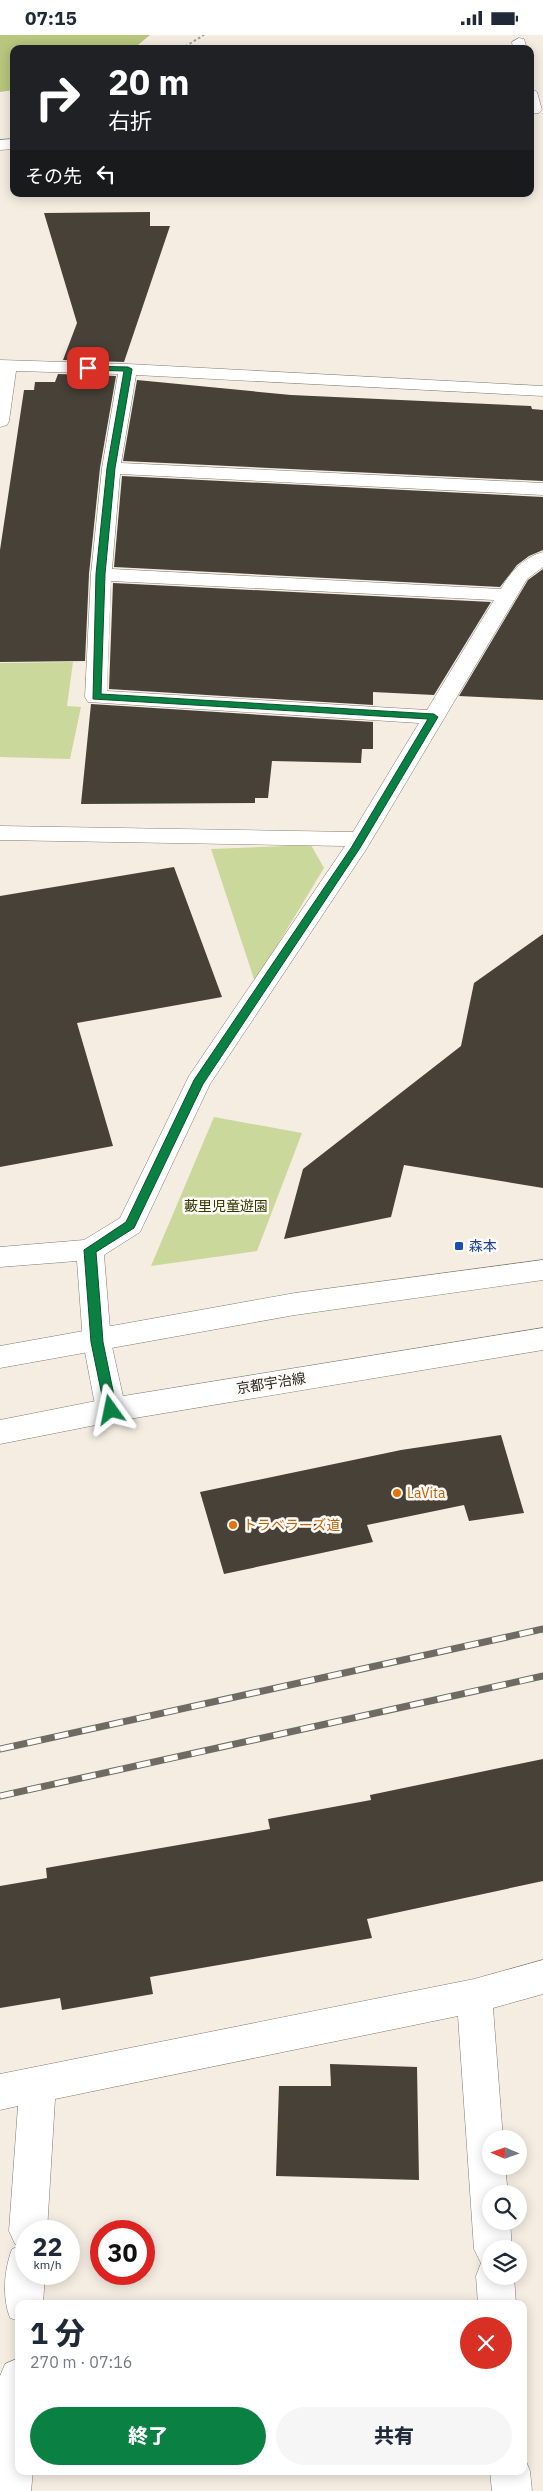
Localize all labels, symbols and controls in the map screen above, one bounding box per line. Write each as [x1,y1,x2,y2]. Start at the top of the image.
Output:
text: 07:15 [25,6,77,30]
text: 20 m [108,59,190,105]
icon: right [25,65,90,130]
text: 右折 [108,106,152,135]
icon: left [92,160,120,188]
text: その先 [25,164,82,188]
pin [67,347,109,389]
icon: arrive [74,354,102,382]
park label: 藪里児童遊園 [184,1197,268,1215]
place label: 森本 [469,1237,497,1255]
marker: 森本 [453,1240,465,1252]
street label: 京都宇治線 [235,1369,307,1397]
position arrow [84,1383,136,1435]
place label: LaVita [407,1484,446,1502]
marker: LaVita [391,1487,403,1499]
place label: トラベラーズ道 [243,1516,340,1534]
marker: トラベラーズ道 [227,1519,239,1531]
north arrow [482,2130,528,2175]
map controls [482,2130,527,2285]
button: search [482,2185,527,2230]
speed limit sign: 30 [90,2220,155,2285]
text: 22 [32,2230,63,2263]
button: layers [482,2240,527,2285]
text: km/h [33,2257,62,2272]
text: 1 分 [30,2313,85,2352]
button: close [460,2317,512,2369]
text: 270 m · 07:16 [30,2352,132,2372]
button: 終了 [30,2407,266,2465]
button: 共有 [276,2407,512,2465]

